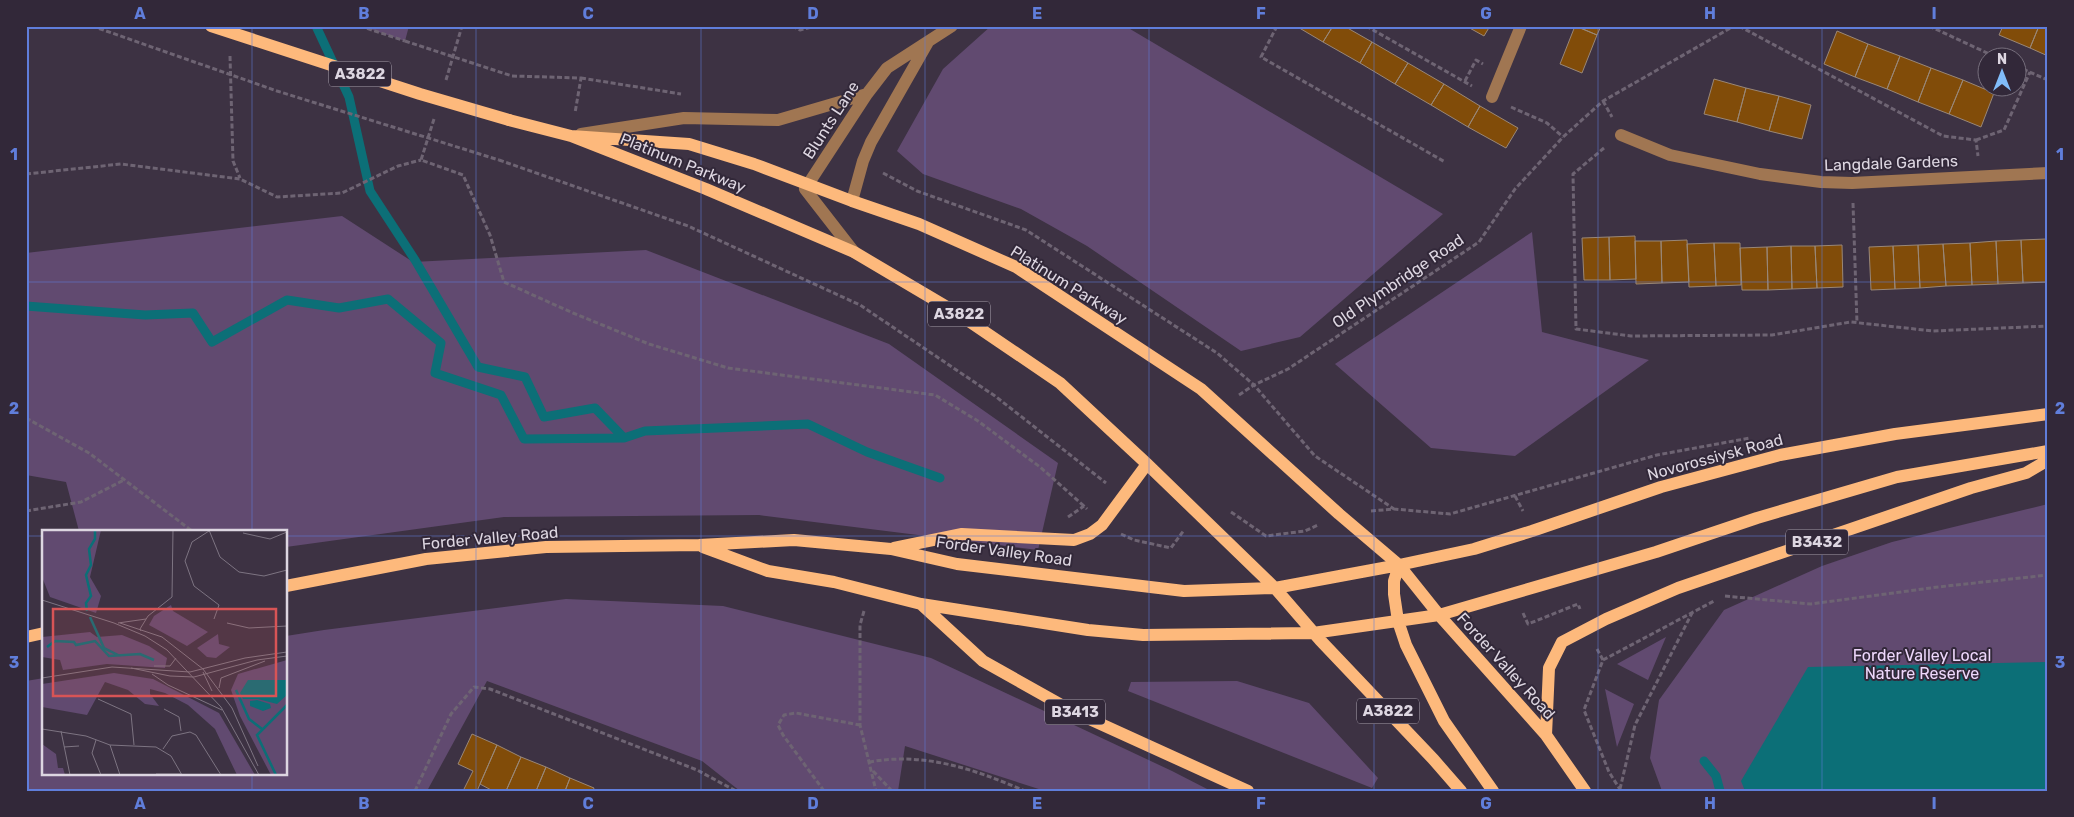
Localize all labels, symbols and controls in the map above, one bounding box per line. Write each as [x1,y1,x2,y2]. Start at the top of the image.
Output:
text: A [134,4,146,23]
text: B [358,4,370,23]
text: C [582,4,594,23]
text: D [807,4,819,23]
text: E [1032,4,1042,23]
text: F [1256,4,1266,23]
text: G [1480,4,1492,23]
text: H [1704,4,1716,23]
text: I [1931,4,1937,23]
north arrow [1976,48,2026,98]
text: N [1997,51,2007,68]
road number: A3822 [329,62,391,86]
street label: Blunts Lane [799,78,863,162]
street label: Platinum Parkway [617,129,749,197]
text: 1 [10,145,18,164]
text: 1 [2056,145,2064,164]
street label: Langdale Gardens [1824,151,1958,175]
street label: Old Plymbridge Road [1329,230,1467,332]
street label: Platinum Parkway [1007,241,1131,329]
road number: A3822 [928,302,990,326]
text: 2 [9,399,19,418]
text: 2 [2055,399,2065,418]
street label: Novorossiysk Road [1645,430,1785,484]
street label: Forder Valley Road [421,523,559,553]
inset map [42,530,288,774]
road number: B3432 [1786,530,1848,554]
street label: Forder Valley Road [935,532,1073,570]
street label: Forder Valley Road [1453,609,1559,723]
park label: Forder Valley Local Nature Reserve [1853,646,1991,683]
text: 3 [9,653,19,672]
text: 3 [2055,653,2065,672]
road number: A3822 [1357,698,1419,724]
road number: B3413 [1045,700,1105,724]
text: A [134,794,146,813]
text: B [358,794,370,813]
text: C [582,794,594,813]
text: D [807,794,819,813]
text: E [1032,794,1042,813]
text: F [1256,794,1266,813]
text: G [1480,794,1492,813]
text: H [1704,794,1716,813]
text: I [1931,794,1937,813]

